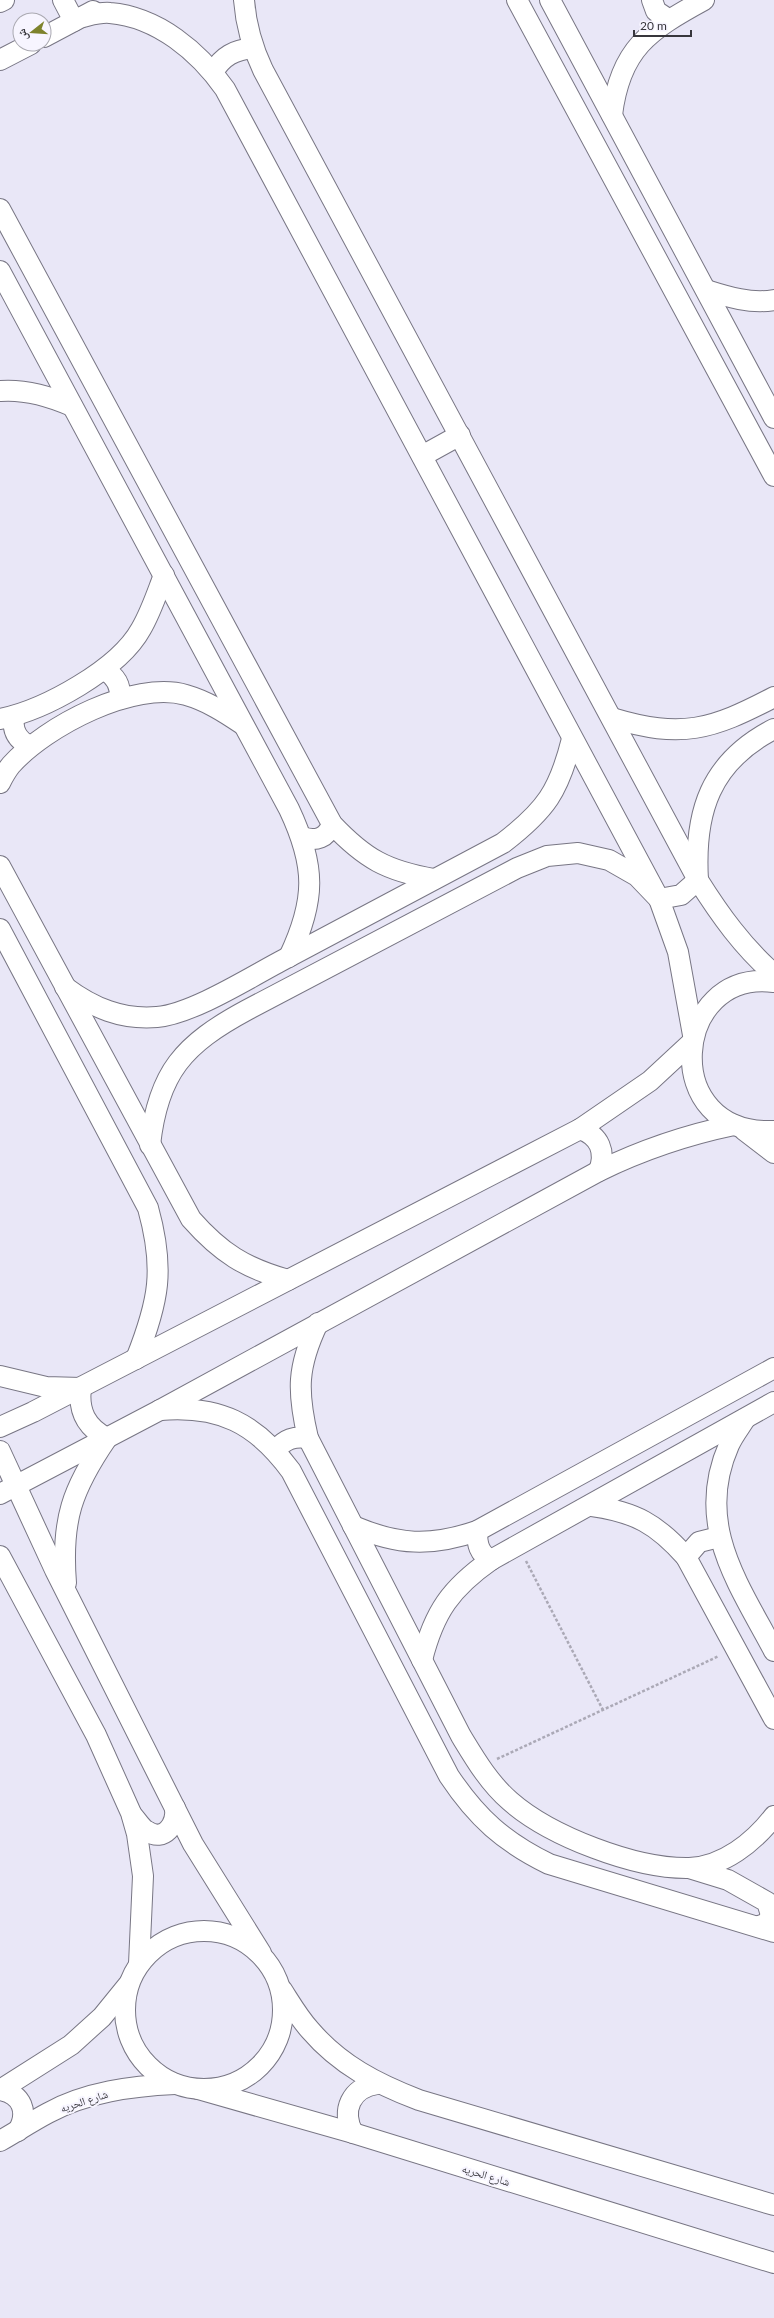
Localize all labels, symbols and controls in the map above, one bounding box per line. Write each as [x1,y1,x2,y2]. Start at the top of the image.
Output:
north arrow [12,12,52,52]
scale bar [634,12,691,38]
text: 20 m [640,18,667,33]
text: ش [14,27,32,43]
street label: شارع الحريه [58,2087,110,2115]
street label: شارع الحريه [460,2161,512,2189]

